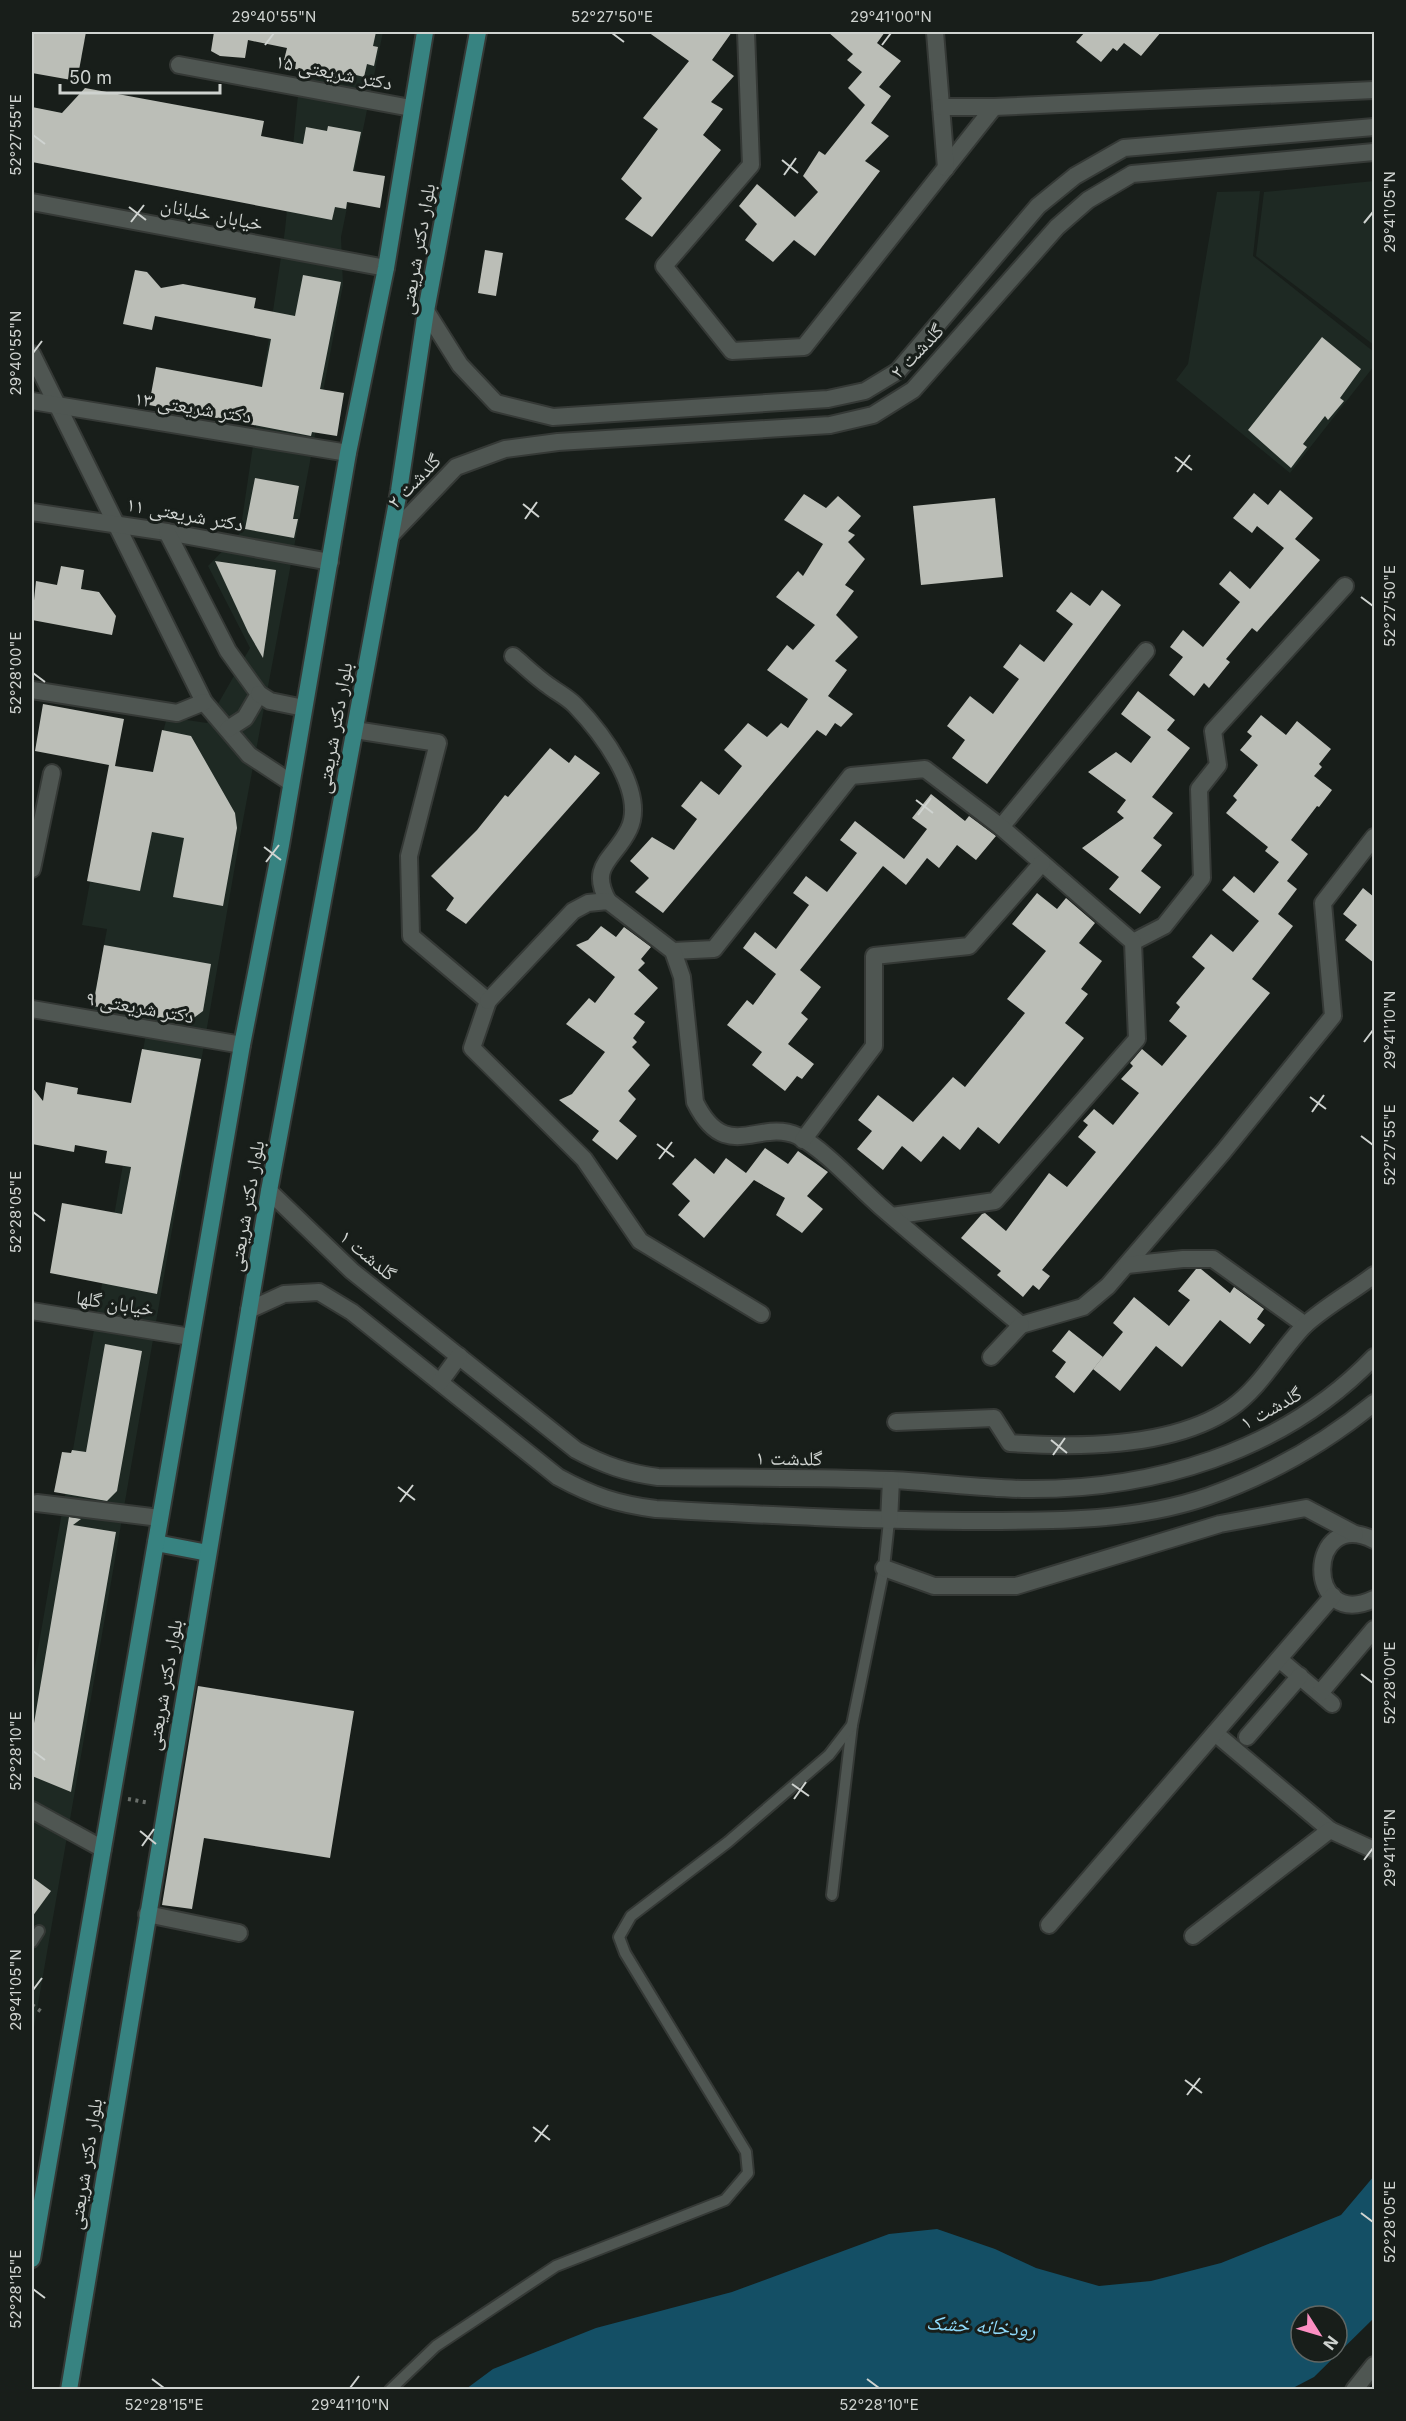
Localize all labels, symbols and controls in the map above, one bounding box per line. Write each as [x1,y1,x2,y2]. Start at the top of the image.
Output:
text: 29°40'55"N [232,7,316,26]
text: 52°27'50"E [571,7,653,26]
text: 29°41'00"N [850,7,932,26]
street label: ۱۵ دکتر شریعتی [274,49,394,95]
scale bar [60,57,220,95]
text: 50 m [69,67,112,88]
text: 52°27'55"E [6,94,25,176]
text: 29°41'05"N [1380,171,1399,253]
street label: بلوار دکتر شریعتی [394,182,440,316]
street label: خیابان خلبانان [159,192,265,236]
text: 29°40'55"N [6,311,25,395]
street label: گلدشت ۲ [885,319,949,383]
street label: ۱۳ دکتر شریعتی [133,386,253,428]
street label: گلدشت ۲ [382,449,446,513]
street label: ۱۱ دکتر شریعتی [125,492,245,536]
text: 52°27'50"E [1380,565,1399,647]
text: 52°28'00"E [6,632,25,714]
street label: بلوار دکتر شریعتی [311,661,357,795]
street label: دکتر شریعتی ۹ [84,986,196,1028]
text: 29°41'10"N [1380,991,1399,1069]
text: 52°27'55"E [1380,1104,1399,1186]
street label: بلوار دکتر شریعتی [223,1139,269,1273]
text: 52°28'05"E [6,1171,25,1253]
street label: گلدشت ۱ [335,1224,401,1286]
street label: خیابان گلها [74,1285,156,1321]
street label: گلدشت ۱ [1236,1381,1306,1435]
street label: گلدشت ۱ [755,1445,823,1471]
street label: بلوار دکتر شریعتی [141,1618,187,1752]
text: 52°28'00"E [1380,1642,1399,1724]
text: 52°28'10"E [6,1711,25,1791]
text: 29°41'15"N [1380,1809,1399,1887]
text: 29°41'05"N [6,1949,25,2031]
street label: بلوار دکتر شریعتی [63,2097,107,2231]
text: 52°28'05"E [1380,2181,1399,2263]
text: 52°28'15"E [6,2249,25,2329]
north arrow [1289,2304,1349,2364]
water label: رودخانه خشک [925,2309,1037,2342]
text: N [1319,2332,1343,2354]
text: 52°28'15"E [124,2395,204,2414]
text: 29°41'10"N [311,2395,389,2414]
text: 52°28'10"E [839,2395,919,2414]

